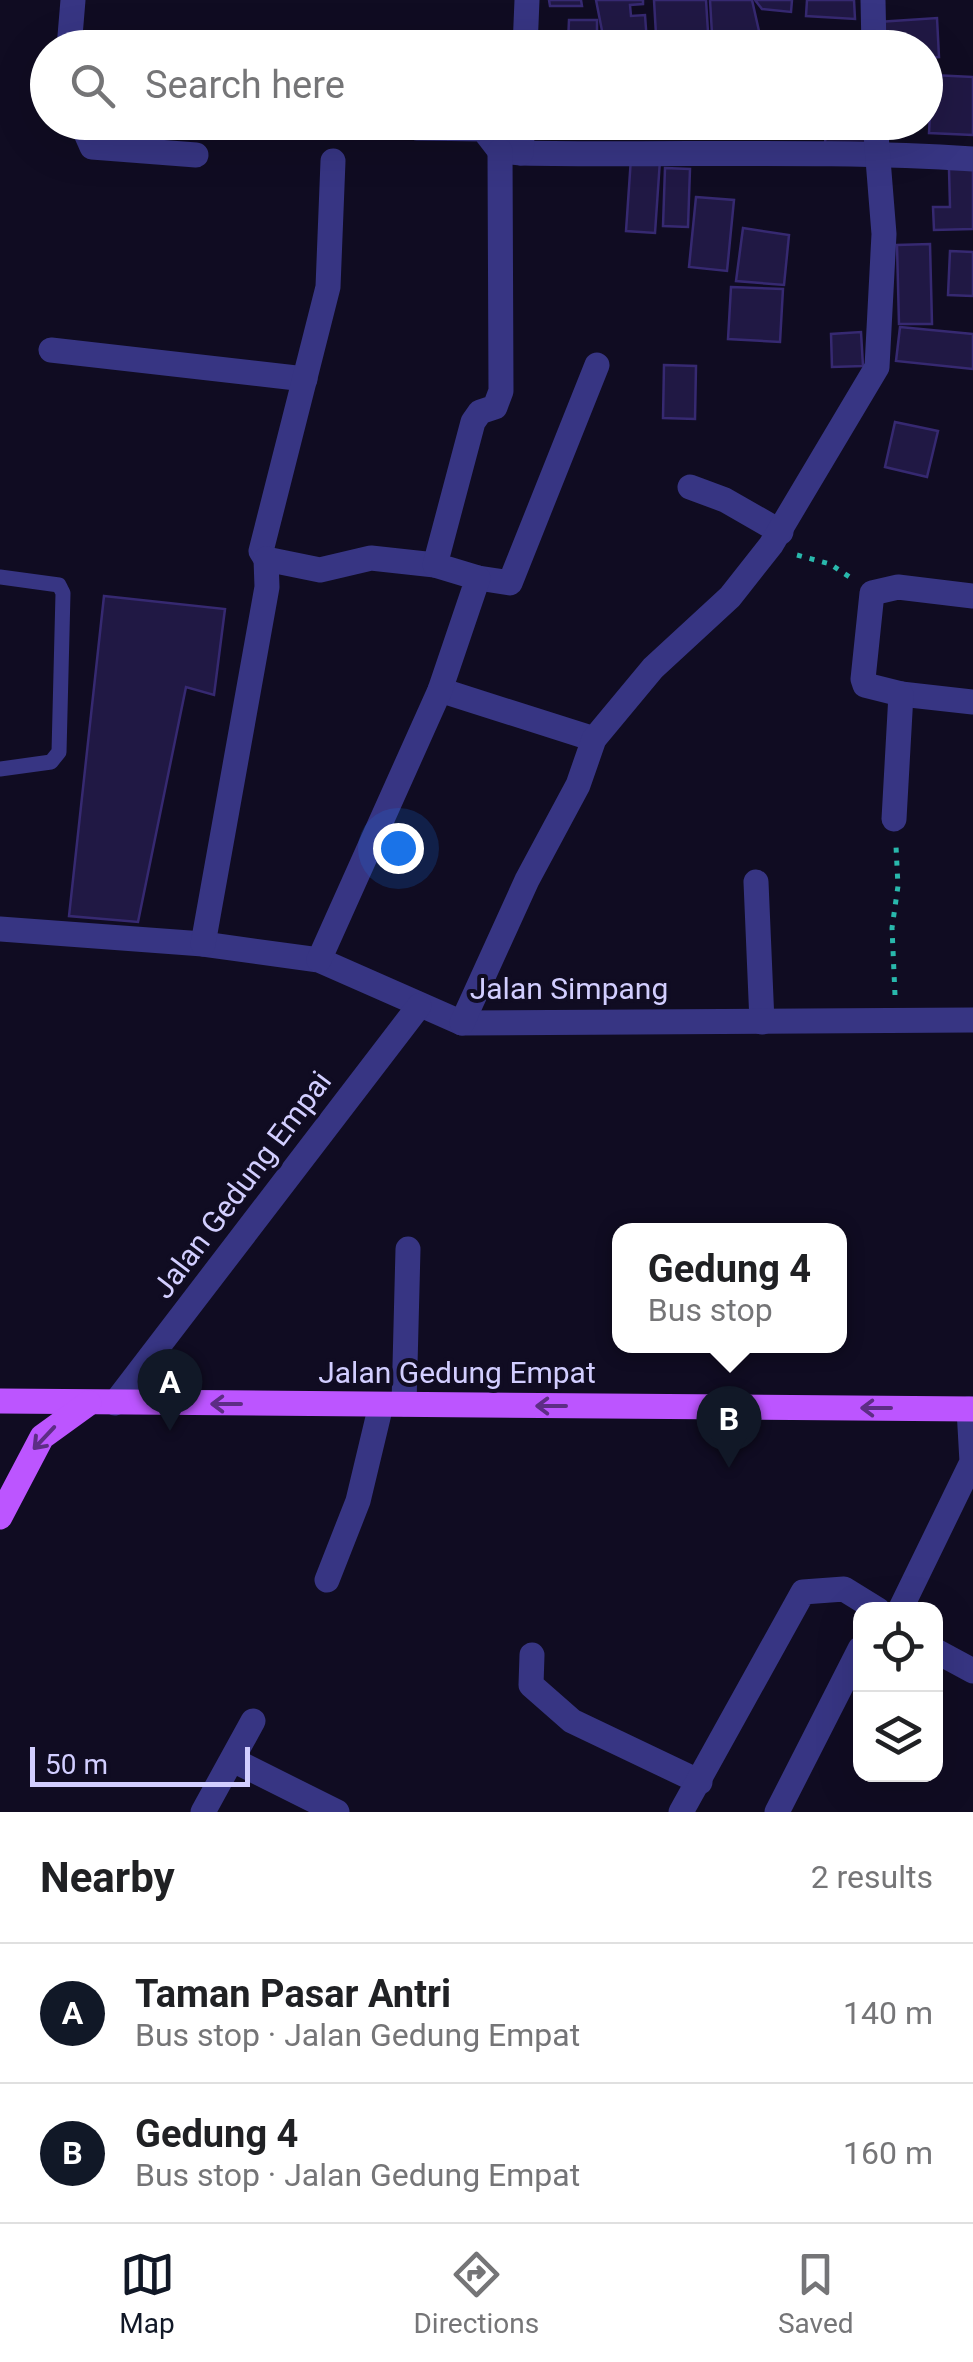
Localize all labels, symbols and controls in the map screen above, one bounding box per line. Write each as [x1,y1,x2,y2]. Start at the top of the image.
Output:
search box [30,30,943,140]
icon: search [65,58,120,113]
text: Search here [145,63,345,107]
your location [373,823,424,874]
street label: Jalan Simpang [470,971,668,1006]
street label: Jalan Gedung Empai [145,1064,338,1305]
popup [612,1223,847,1353]
text: Gedung 4 [648,1247,811,1291]
text: Bus stop [648,1291,773,1329]
pin: A [138,1348,202,1431]
street label: Jalan Gedung Empat [318,1355,596,1390]
pin: B [696,1386,762,1468]
one-way arrow [210,1394,242,1414]
one-way arrow [535,1396,567,1415]
one-way arrow [860,1399,892,1418]
one-way arrow [32,1426,56,1450]
map controls [853,1602,943,1782]
button: locate [853,1602,943,1692]
button: layers [853,1692,943,1782]
scale bar [30,1742,250,1786]
text: 50 m [45,1748,108,1781]
text: Nearby [40,1853,175,1902]
text: 2 results [811,1858,933,1896]
text: Taman Pasar Antri [135,1972,451,2016]
text: A [62,1994,83,2032]
text: 140 m [843,1994,933,2032]
text: Bus stop · Jalan Gedung Empat [135,2016,580,2054]
text: Gedung 4 [135,2112,298,2156]
text: B [62,2134,83,2172]
text: 160 m [843,2134,933,2172]
text: Bus stop · Jalan Gedung Empat [135,2156,580,2194]
tab: Map [119,2247,175,2340]
tab: Directions [413,2247,539,2340]
tab: Saved [778,2247,854,2340]

